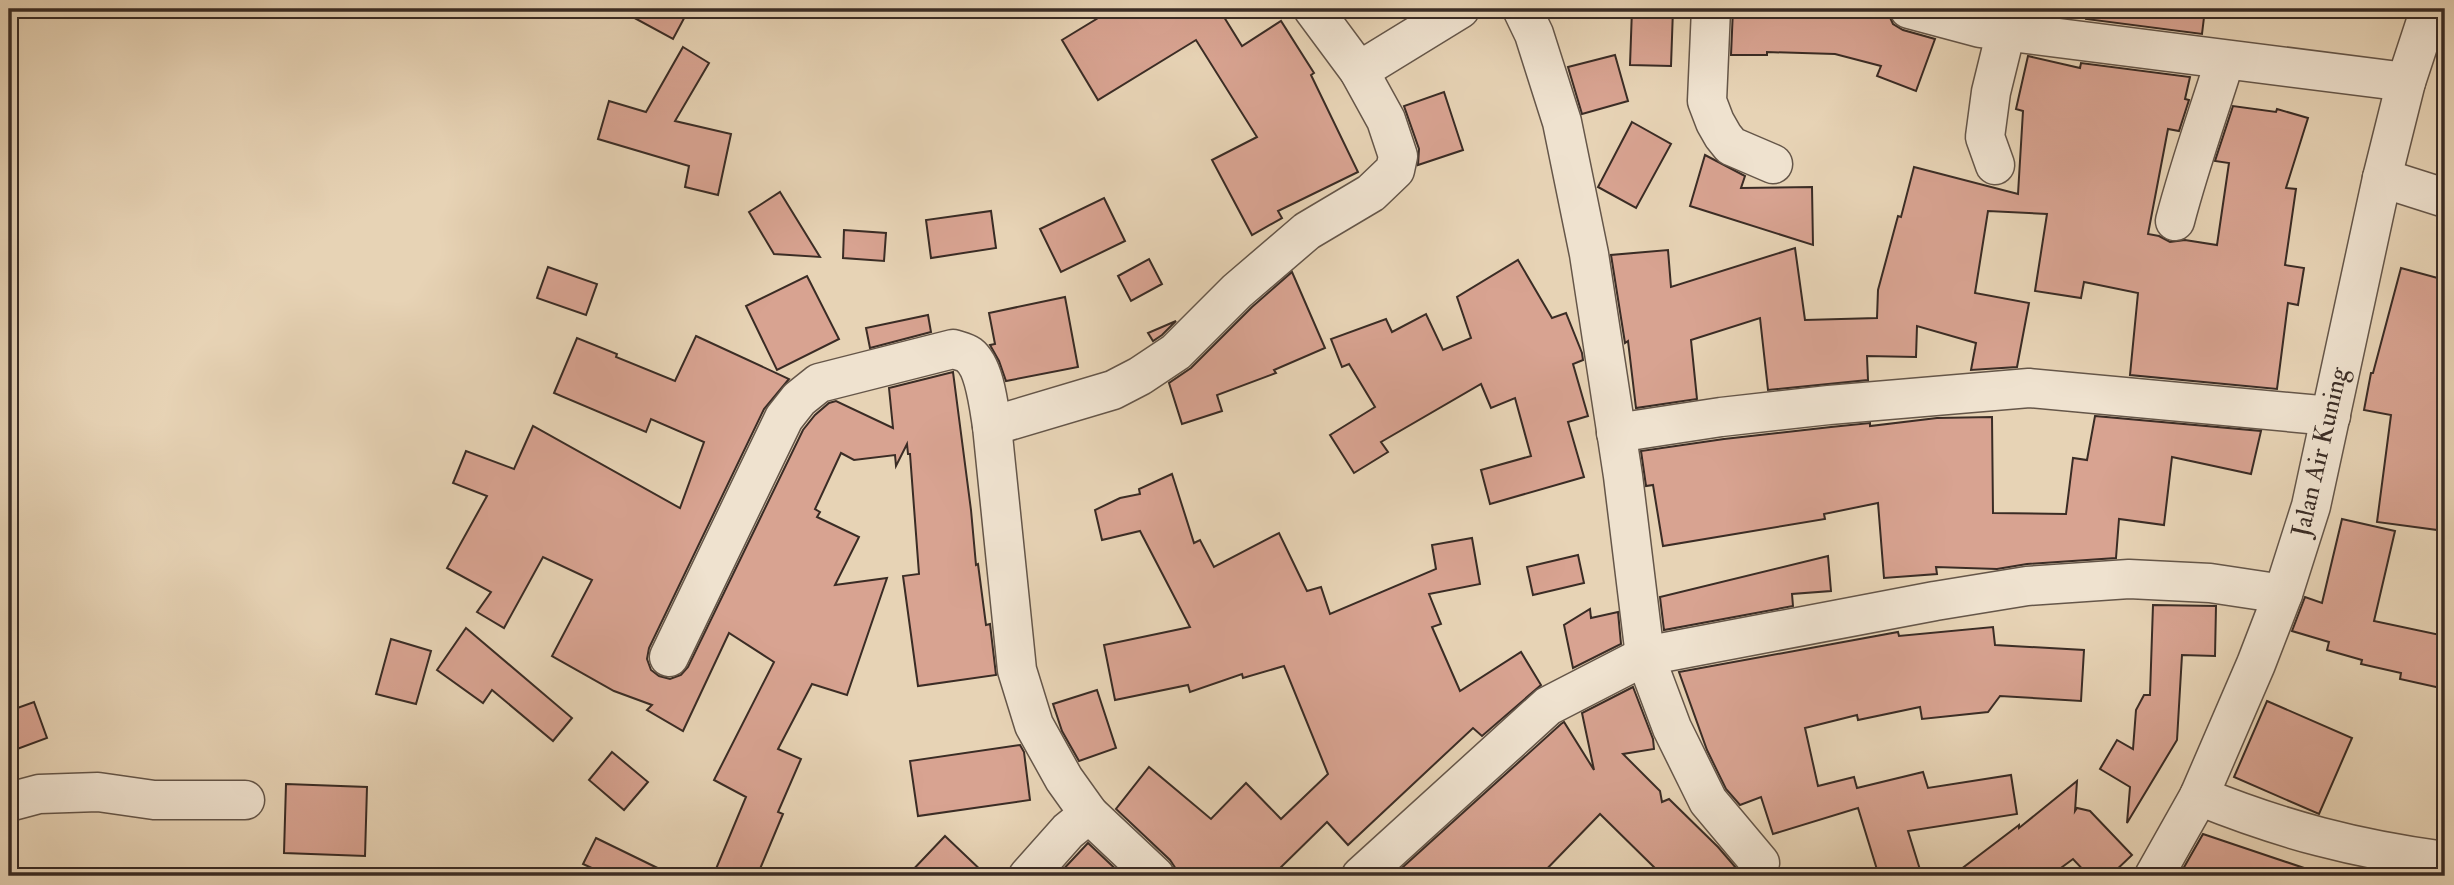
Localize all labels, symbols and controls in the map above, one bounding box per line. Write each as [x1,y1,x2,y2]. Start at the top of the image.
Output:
street label: Jalan Air Kuning [2285,363,2355,541]

